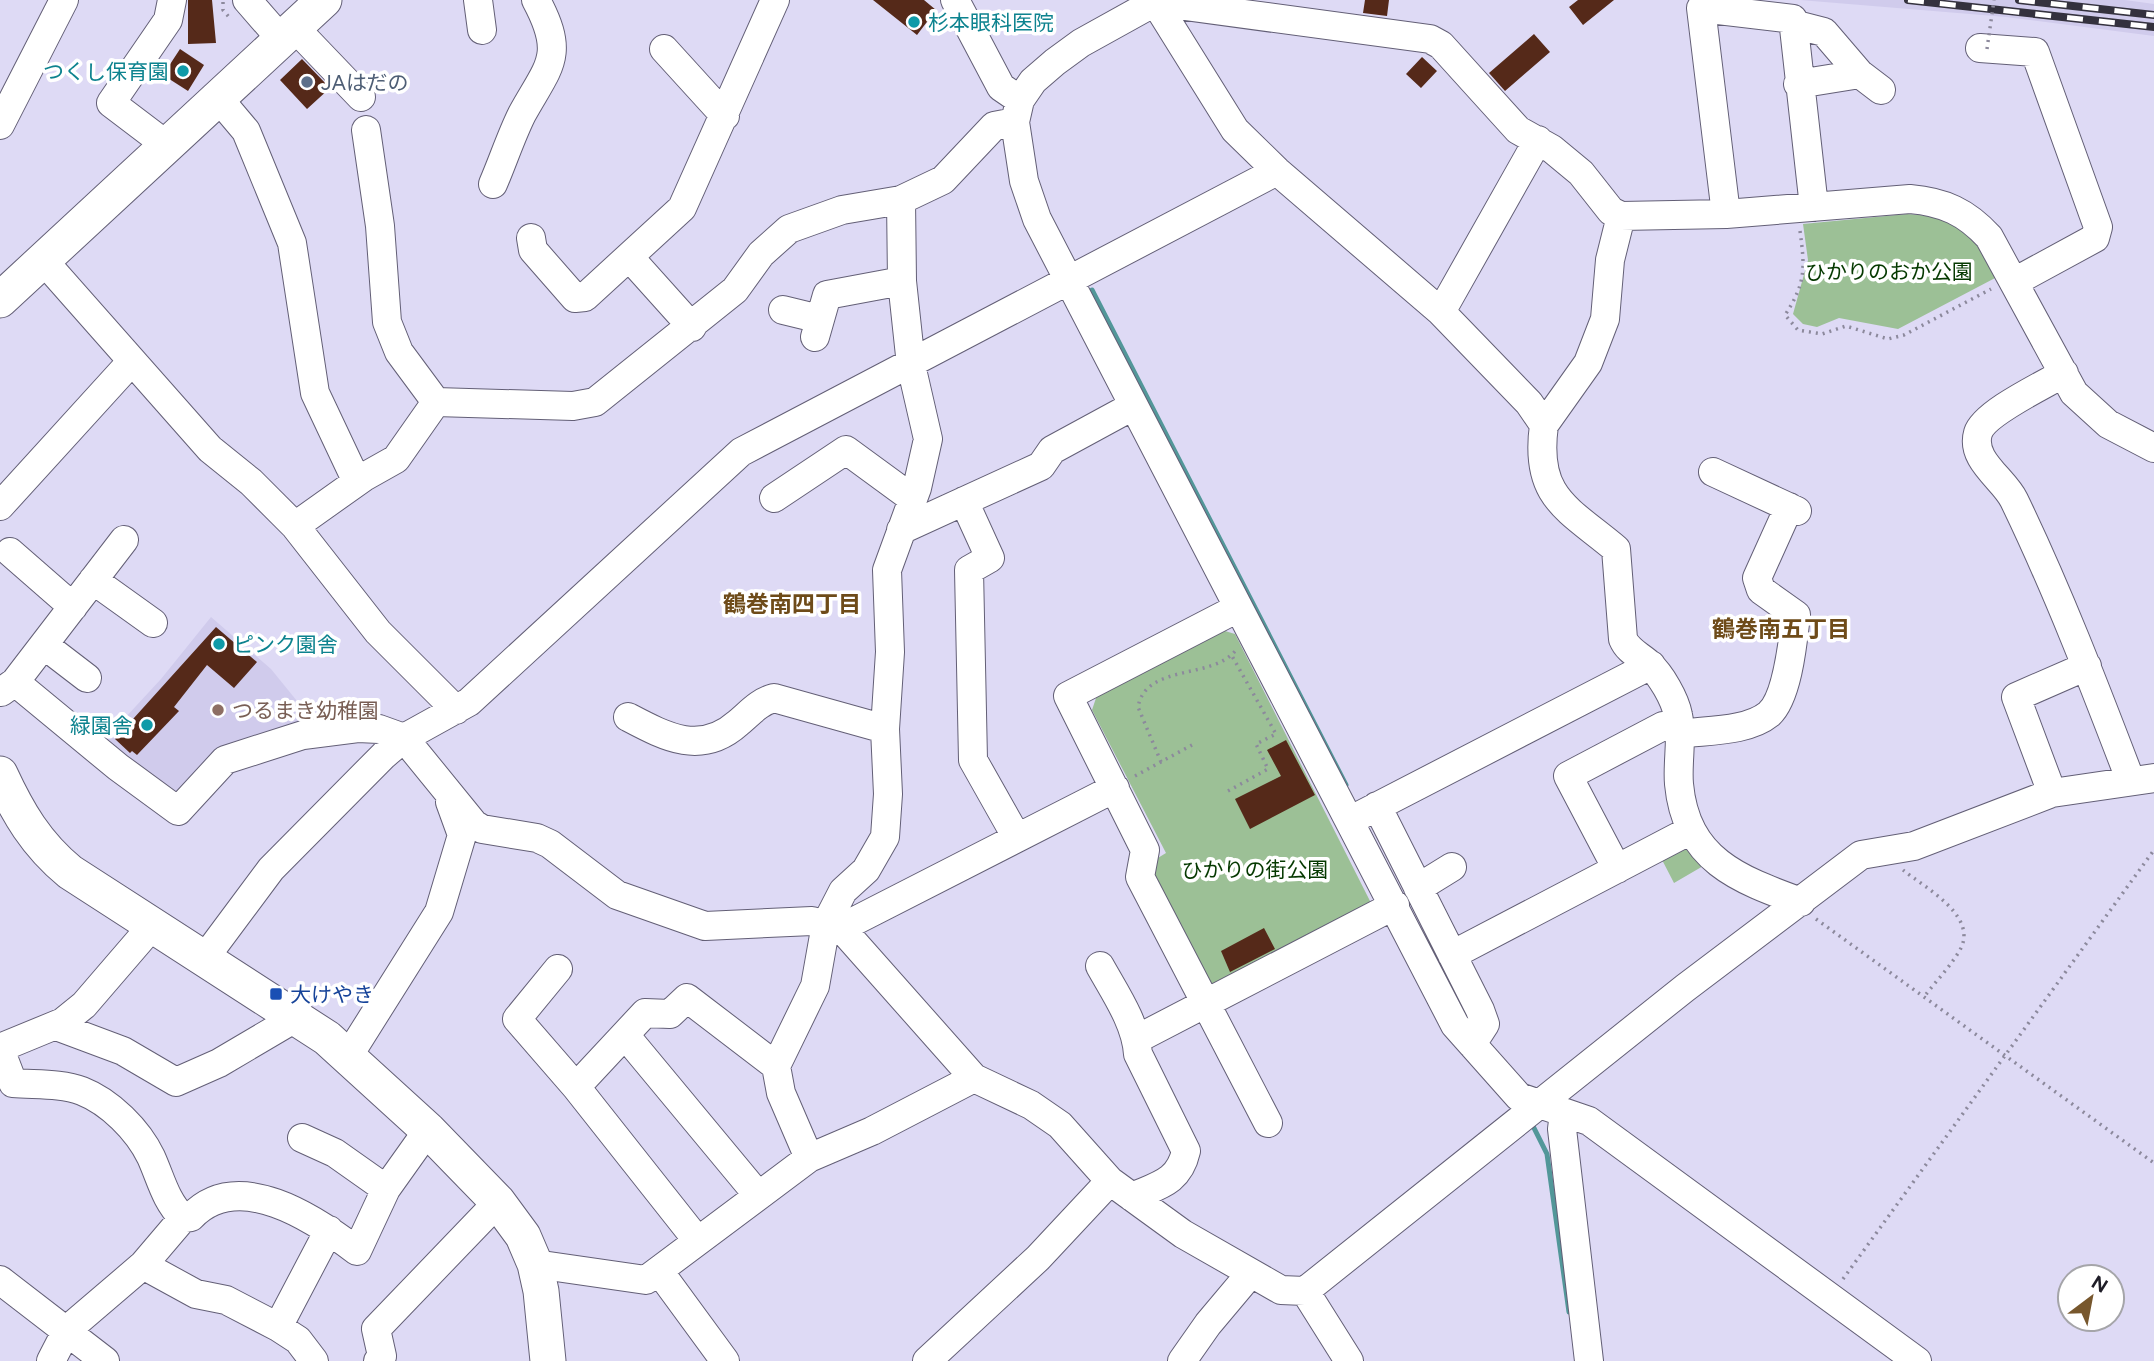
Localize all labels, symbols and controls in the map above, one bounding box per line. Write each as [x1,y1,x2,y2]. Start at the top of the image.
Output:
place label: 杉本眼科医院 [928,10,1054,35]
marker: 杉本眼科医院 [906,14,922,30]
place label: つくし保育園 [43,59,169,84]
marker: つくし保育園 [175,63,191,79]
place label: JAはだの [321,70,409,95]
marker: JAはだの [299,74,315,90]
park label: ひかりのおか公園 [1805,259,1973,284]
district label: 鶴巻南四丁目 [723,590,861,618]
district label: 鶴巻南五丁目 [1712,615,1850,643]
place label: ピンク園舎 [233,632,338,657]
marker: ピンク園舎 [211,636,227,652]
place label: つるまき幼稚園 [232,698,379,723]
marker: つるまき幼稚園 [210,702,226,718]
place label: 緑園舎 [70,713,133,738]
marker: 緑園舎 [139,717,155,733]
park label: ひかりの街公園 [1182,857,1329,882]
place label: 大けやき [290,982,374,1007]
marker: 大けやき [268,986,284,1002]
north arrow [2056,1263,2126,1333]
text: N [2087,1270,2112,1298]

